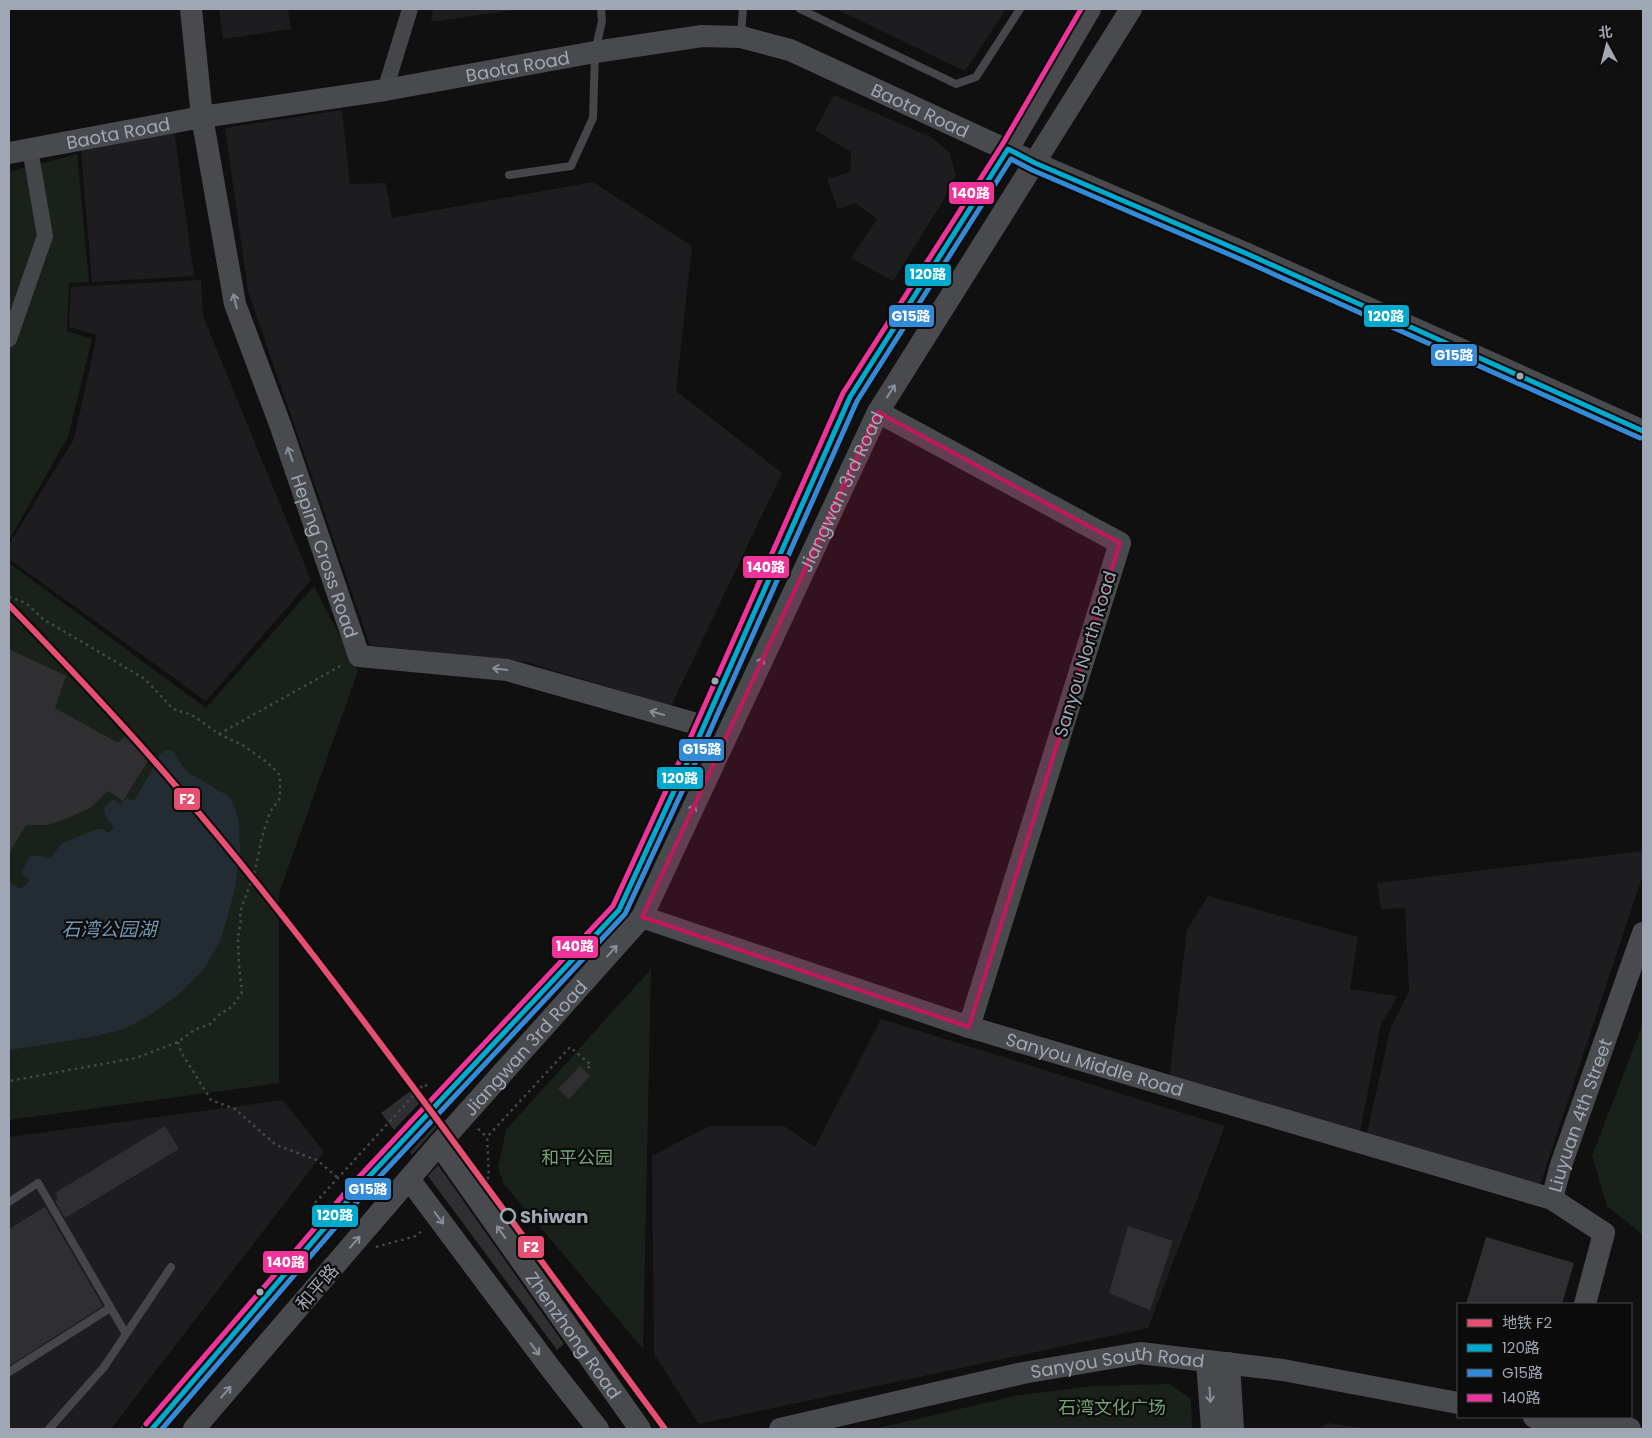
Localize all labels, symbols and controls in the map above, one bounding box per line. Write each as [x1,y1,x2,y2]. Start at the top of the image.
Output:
north arrow [1582,20,1632,70]
text: 北 [1597,21,1614,43]
street label: Baota Road [464,44,571,88]
street label: Baota Road [867,77,973,143]
street label: Baota Road [64,111,172,155]
line badge: 140路 [948,181,995,205]
text: 140路 [952,183,990,203]
line badge: 120路 [904,263,952,287]
text: 120路 [910,264,946,284]
one-way arrow [230,294,239,310]
line badge: G15路 [888,304,935,328]
line badge: 120路 [1363,304,1410,328]
text: G15路 [891,306,931,326]
text: 120路 [1368,306,1404,326]
line badge: G15路 [1430,343,1478,367]
text: G15路 [1434,345,1474,365]
unlabelled marker [1515,371,1525,381]
one-way arrow [887,385,897,399]
street label: Jiangwan 3rd Road [793,407,889,576]
one-way arrow [285,447,294,463]
street label: Heping Cross Road [285,471,364,641]
line badge: 140路 [742,555,790,579]
text: 140路 [747,557,785,577]
street label: Sanyou North Road [1048,568,1122,740]
one-way arrow [756,657,766,672]
one-way arrow [493,664,509,674]
unlabelled marker [710,676,720,686]
one-way arrow [649,707,665,717]
line badge: G15路 [678,738,725,762]
text: G15路 [682,739,722,759]
line badge: 120路 [656,766,704,790]
text: 120路 [662,768,698,788]
line badge: F2 [173,787,201,811]
text: F2 [179,789,195,809]
one-way arrow [687,804,697,819]
water label: 石湾公园湖 [61,916,159,943]
line badge: 140路 [551,935,599,959]
text: 140路 [556,936,594,956]
one-way arrow [606,944,618,957]
street label: Jiangwan 3rd Road [458,974,593,1121]
street label: Sanyou Middle Road [1003,1026,1186,1102]
street label: Liuyuan 4th Street [1542,1035,1617,1195]
park label: 和平公园 [541,1145,613,1170]
line badge: G15路 [344,1177,392,1201]
text: G15路 [348,1179,388,1199]
line badge: 120路 [311,1204,359,1228]
place label: Shiwan [520,1204,588,1229]
text: 120路 [317,1205,353,1225]
marker: Shiwan [500,1208,516,1224]
one-way arrow [433,1211,444,1224]
one-way arrow [496,1225,506,1239]
line badge: F2 [517,1235,545,1259]
one-way arrow [349,1236,361,1249]
text: F2 [523,1237,539,1257]
line badge: 140路 [262,1250,309,1274]
text: 140路 [267,1252,305,1272]
street label: 和平路 [290,1258,344,1316]
street label: Zhenzhong Road [520,1266,627,1404]
unlabelled marker [255,1287,265,1297]
legend [1457,1303,1632,1418]
text: 地铁 F2 [1502,1312,1552,1333]
text: 120路 [1502,1337,1540,1358]
street label: Sanyou South Road [1029,1340,1206,1384]
one-way arrow [530,1342,541,1355]
text: G15路 [1502,1362,1543,1383]
one-way arrow [221,1386,232,1399]
one-way arrow [1205,1387,1215,1403]
text: 140路 [1502,1387,1541,1408]
park label: 石湾文化广场 [1058,1395,1166,1420]

